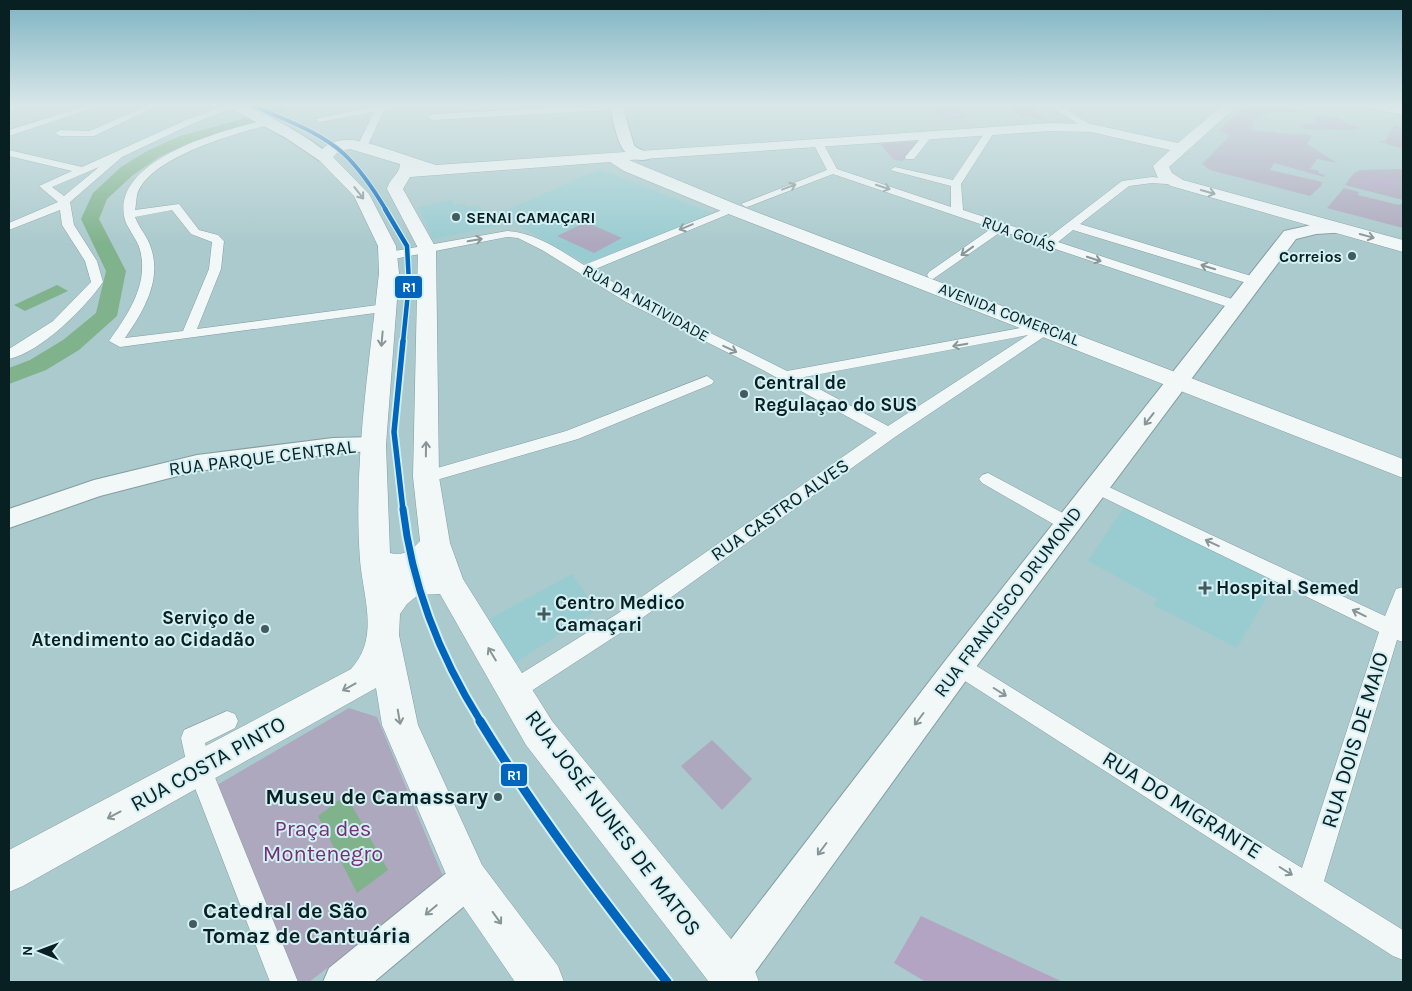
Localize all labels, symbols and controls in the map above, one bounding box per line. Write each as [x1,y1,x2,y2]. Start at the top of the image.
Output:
one-way arrow [781,182,796,191]
one-way arrow [874,182,890,192]
one-way arrow [353,186,364,199]
one-way arrow [1200,188,1216,198]
place label: SENAI CAMAÇARI [466,208,595,227]
marker: SENAI CAMAÇARI [450,211,462,223]
street label: RUA GOIÁS [979,212,1059,256]
one-way arrow [679,223,695,232]
one-way arrow [1359,232,1375,241]
one-way arrow [467,234,483,244]
one-way arrow [960,246,974,256]
place label: Correios [1279,247,1342,266]
marker: Correios [1346,250,1358,262]
one-way arrow [1086,255,1102,265]
street label: RUA DA NATIVIDADE [579,260,713,346]
one-way arrow [1200,262,1216,272]
line badge: R1 [394,275,423,299]
street label: AVENIDA COMERCIAL [936,278,1083,350]
text: R1 [402,279,416,296]
one-way arrow [377,331,387,347]
one-way arrow [953,340,969,350]
one-way arrow [722,345,737,354]
place label: Central de Regulaçao do SUS [754,372,917,416]
marker: Central de Regulaçao do SUS [738,388,750,400]
one-way arrow [1143,413,1154,426]
street label: RUA PARQUE CENTRAL [167,436,357,480]
one-way arrow [421,441,431,458]
street label: RUA CASTRO ALVES [707,454,853,566]
street label: RUA FRANCISCO DRUMOND [929,503,1087,701]
one-way arrow [1205,538,1220,547]
place label: Hospital Semed [1216,577,1359,599]
marker: Hospital Semed [1198,581,1212,595]
place label: Centro Medico Camaçari [555,592,685,636]
place label: Serviço de Atendimento ao Cidadão [32,607,255,651]
marker: Centro Medico Camaçari [537,607,551,621]
one-way arrow [1352,608,1367,617]
marker: Serviço de Atendimento ao Cidadão [259,623,271,635]
one-way arrow [487,648,497,662]
street label: RUA DOIS DE MAIO [1316,649,1394,831]
one-way arrow [342,683,357,692]
one-way arrow [993,687,1007,697]
street label: RUA JOSÉ NUNES DE MATOS [520,704,707,941]
one-way arrow [395,708,404,724]
street label: RUA COSTA PINTO [126,711,290,817]
one-way arrow [914,712,925,725]
street label: RUA DO MIGRANTE [1097,745,1267,865]
line badge: R1 [500,763,528,787]
text: R1 [507,767,521,784]
place label: Museu de Camassary [265,784,488,810]
marker: Museu de Camassary [492,791,504,803]
one-way arrow [108,811,122,821]
park label: Praça des Montenegro [263,816,383,867]
one-way arrow [817,842,827,856]
one-way arrow [1279,866,1293,876]
place label: Catedral de São Tomaz de Cantuária [203,898,411,949]
one-way arrow [424,904,437,915]
one-way arrow [491,911,502,925]
marker: Catedral de São Tomaz de Cantuária [187,918,199,930]
north arrow [15,926,65,976]
text: N [19,946,36,956]

